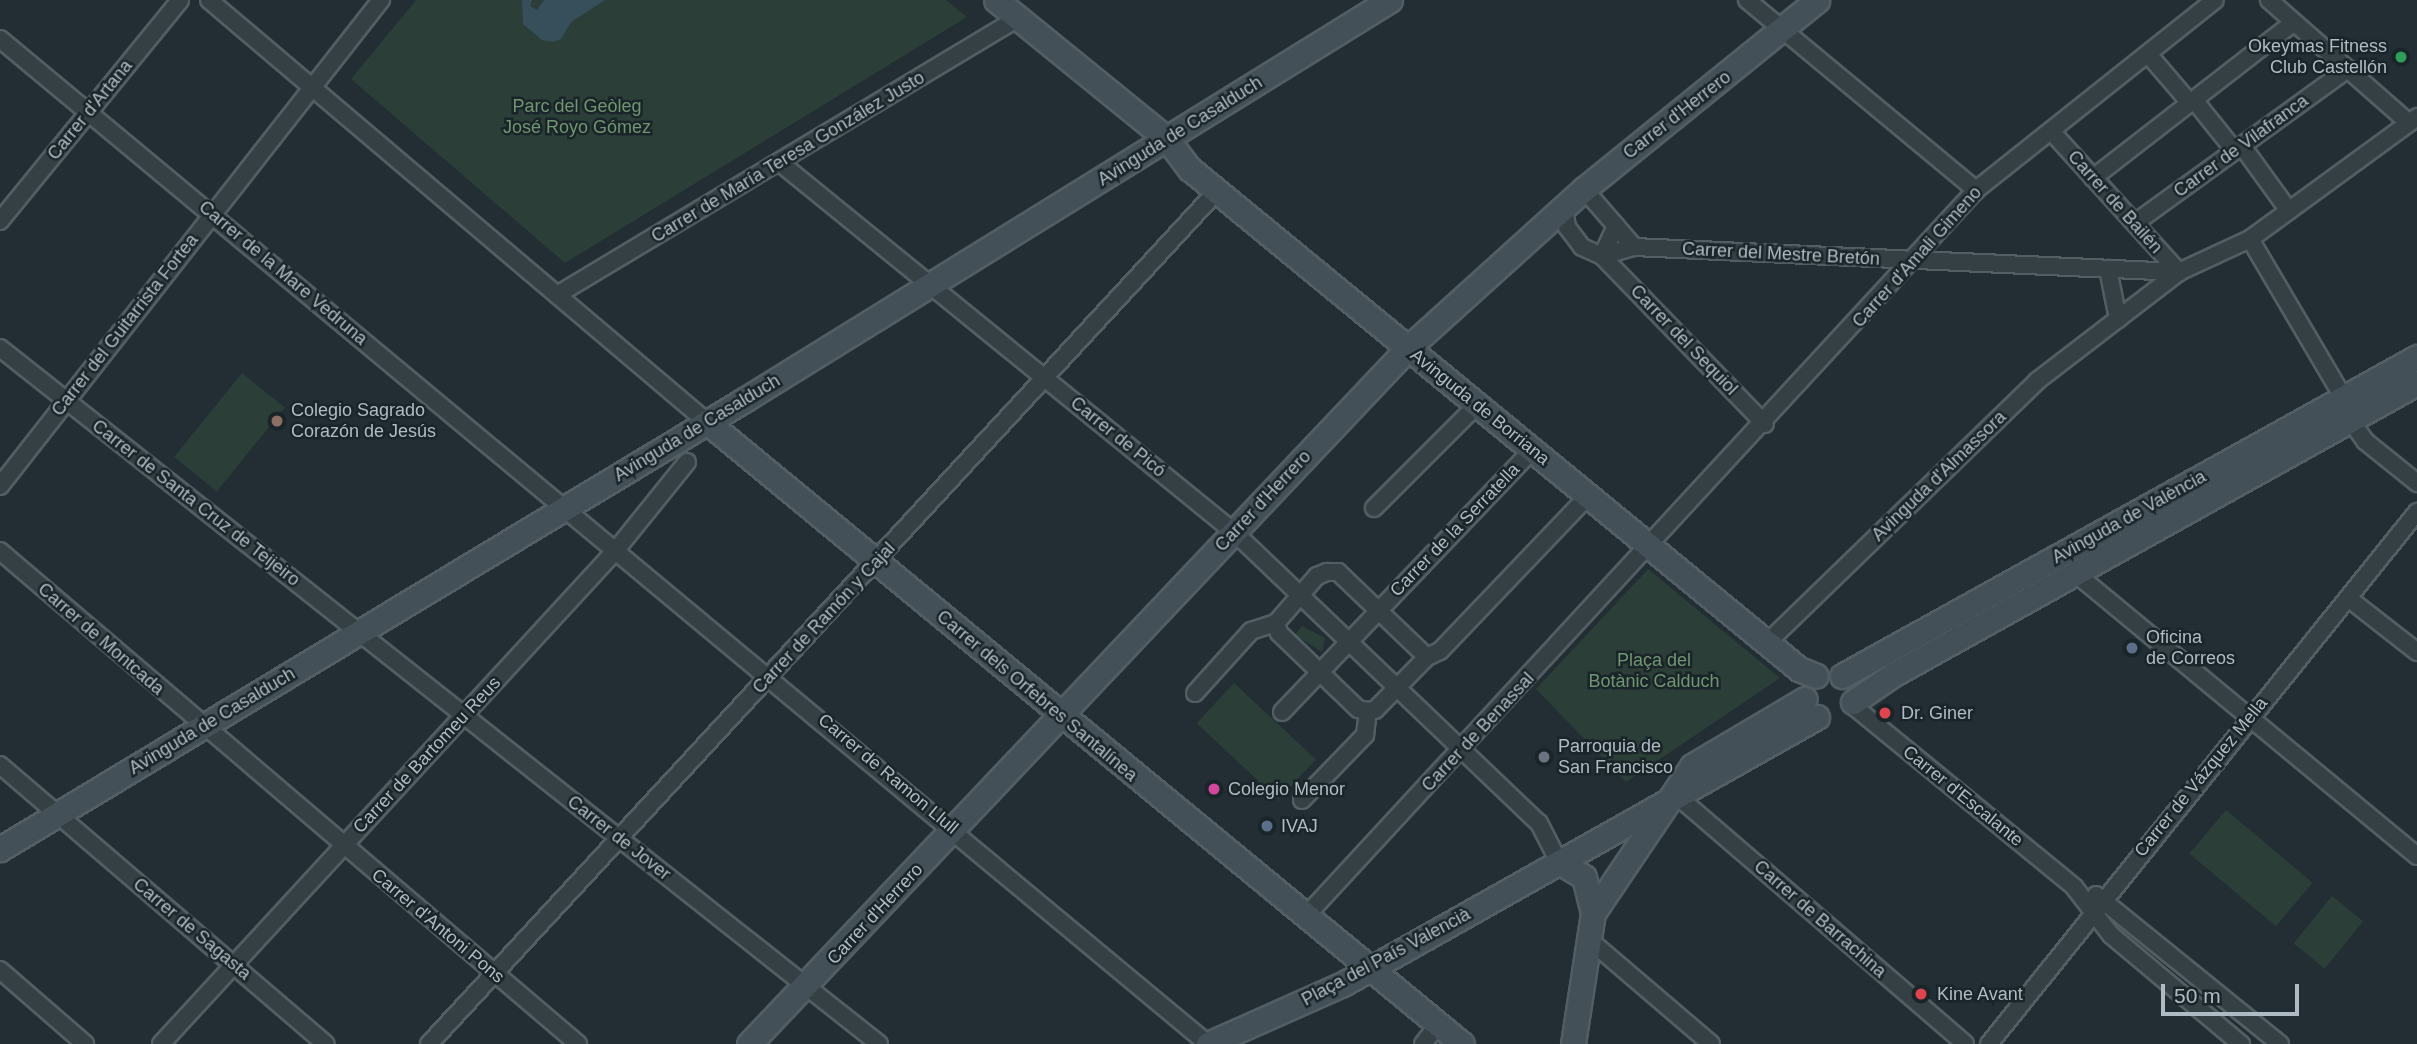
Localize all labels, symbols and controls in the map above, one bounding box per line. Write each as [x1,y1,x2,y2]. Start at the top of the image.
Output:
place label: Okeymas Fitness Club Castellón [2248,36,2387,78]
marker: Okeymas Fitness Club Castellón [2393,49,2409,65]
street label: Carrer d'Artana [43,56,137,164]
street label: Carrer d'Herrero [1619,66,1735,164]
street label: Carrer de María Teresa González Justo [647,67,929,247]
street label: Avinguda de Casalduch [1094,72,1266,190]
street label: Carrer de Vilafranca [2170,90,2312,202]
park label: Parc del Geòleg José Royo Gómez [503,96,651,138]
street label: Carrer de Bailén [2063,146,2167,258]
street label: Carrer d'Amali Gimeno [1848,182,1986,332]
street label: Carrer de la Mare Vedruna [194,196,372,350]
street label: Carrer del Guitarrista Fortea [47,230,203,420]
street label: Carrer del Mestre Bretón [1682,238,1880,270]
street label: Carrer del Sequiol [1626,280,1742,400]
street label: Avinguda de Borriana [1406,344,1554,470]
street label: Avinguda de Casalduch [610,370,784,486]
street label: Carrer de Picó [1066,392,1170,482]
place label: Colegio Sagrado Corazón de Jesús [291,400,436,442]
street label: Avinguda d'Almassora [1867,406,2011,546]
marker: Colegio Sagrado Corazón de Jesús [269,413,285,429]
street label: Carrer de Santa Cruz de Teijeiro [88,415,304,591]
street label: Carrer d'Herrero [1211,446,1315,556]
street label: Carrer de la Serratella [1386,459,1524,601]
street label: Avinguda de València [2048,466,2210,568]
street label: Carrer de Ramón y Cajal [748,538,900,698]
street label: Carrer de Montcada [34,578,168,700]
street label: Carrer dels Orfebres Santalínea [932,606,1142,786]
place label: Oficina de Correos [2146,627,2235,670]
marker: Oficina de Correos [2124,640,2140,656]
park label: Plaça del Botànic Calduch [1588,650,1720,692]
street label: Avinguda de Casalduch [125,663,299,779]
street label: Carrer de Benassal [1417,668,1539,796]
street label: Carrer de Bartomeu Reus [349,672,505,838]
street label: Carrer de Vázquez Mella [2130,693,2272,861]
place label: Dr. Giner [1901,702,1973,724]
marker: Dr. Giner [1875,703,1895,723]
street label: Carrer de Ramon Llull [814,709,962,839]
place label: Parroquia de San Francisco [1558,736,1673,778]
street label: Carrer d'Escalante [1899,741,2027,851]
marker: Parroquia de San Francisco [1536,749,1552,765]
place label: Colegio Menor [1228,778,1345,800]
marker: Colegio Menor [1206,781,1222,797]
street label: Carrer de Jover [563,791,675,885]
place label: IVAJ [1281,815,1318,837]
marker: IVAJ [1259,818,1275,834]
street label: Carrer de Barrachina [1749,856,1891,982]
street label: Carrer d'Herrero [823,859,927,969]
street label: Carrer d'Antoni Pons [367,864,509,988]
street label: Carrer de Sagasta [129,873,255,985]
street label: Plaça del País Valencià [1298,903,1474,1011]
scale bar [2165,970,2303,1014]
place label: Kine Avant [1937,983,2024,1005]
marker: Kine Avant [1911,984,1931,1004]
text: 50 m [2174,984,2221,1007]

